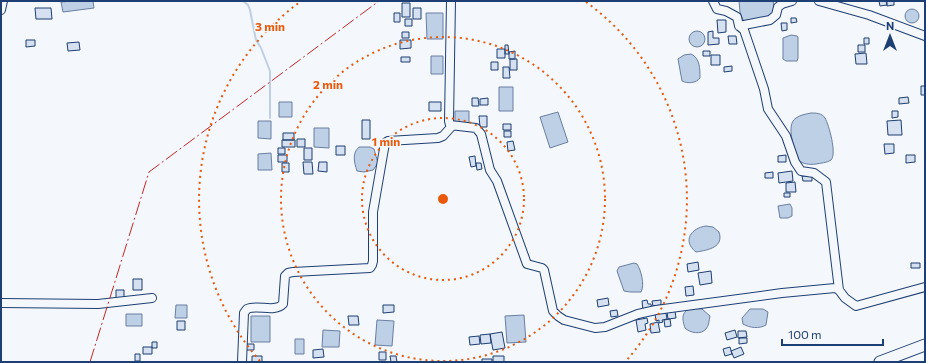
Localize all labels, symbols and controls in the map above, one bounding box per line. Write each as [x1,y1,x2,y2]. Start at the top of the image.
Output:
north arrow [870,16,910,56]
text: 3 min [255,19,285,33]
text: N [886,19,894,32]
text: 2 min [313,77,343,91]
text: 1 min [372,134,400,148]
centre of rings [436,192,450,206]
scale bar [782,321,883,347]
text: 100 m [788,327,822,341]

